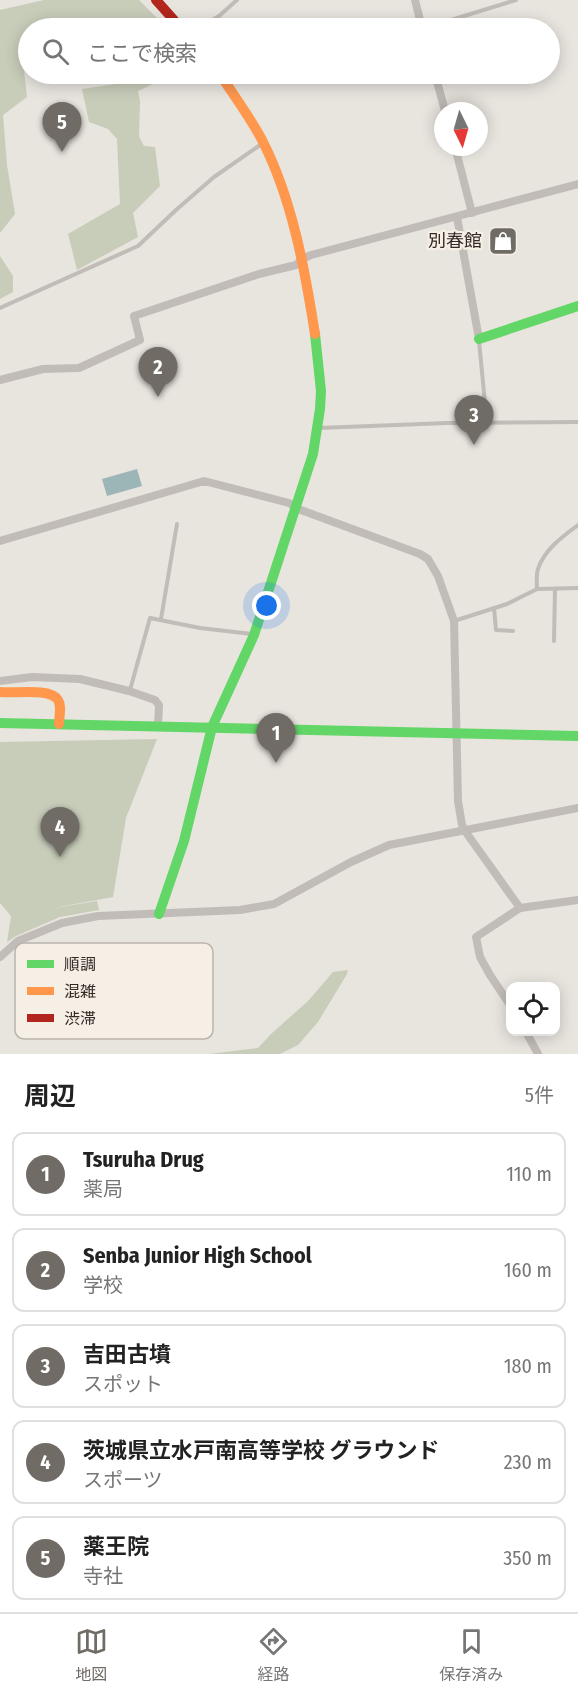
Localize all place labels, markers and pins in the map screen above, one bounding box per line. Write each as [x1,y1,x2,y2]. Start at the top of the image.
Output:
pin: 5 [42,102,82,152]
shop icon: 別春館 [487,225,519,257]
place label: 別春館 [428,230,482,252]
pin: 2 [138,348,178,397]
pin: 3 [454,396,494,445]
pin: 1 [256,714,296,763]
pin: 4 [40,808,80,857]

